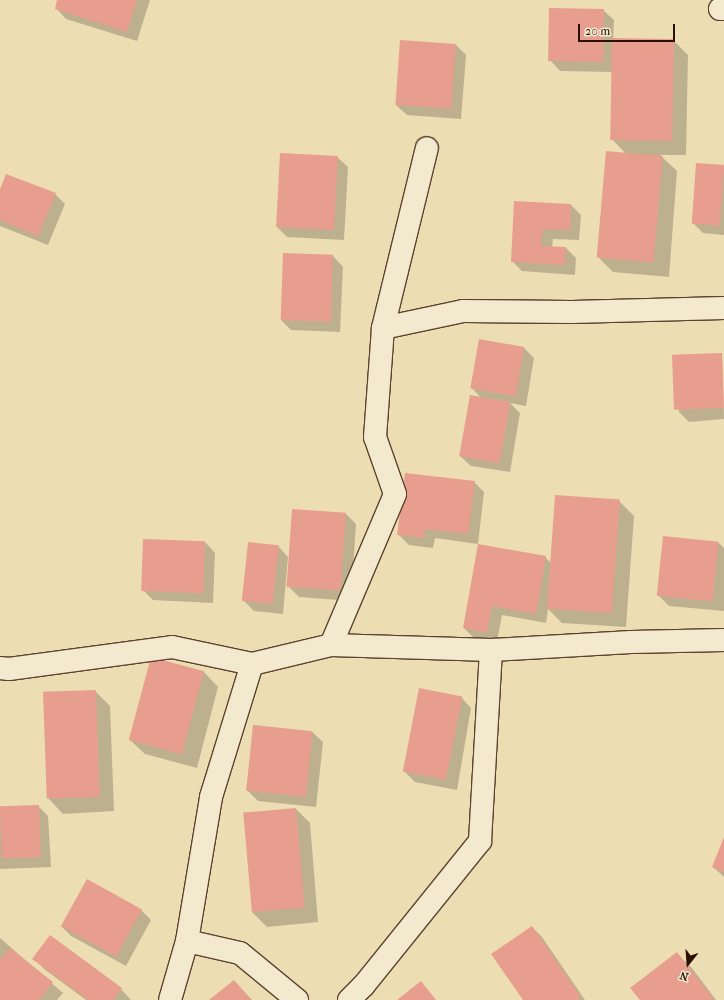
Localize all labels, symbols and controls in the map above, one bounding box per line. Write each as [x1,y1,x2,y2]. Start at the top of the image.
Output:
scale bar [580,16,677,42]
text: 20 m [585,24,610,38]
north arrow [668,944,708,984]
text: N [678,969,690,983]

